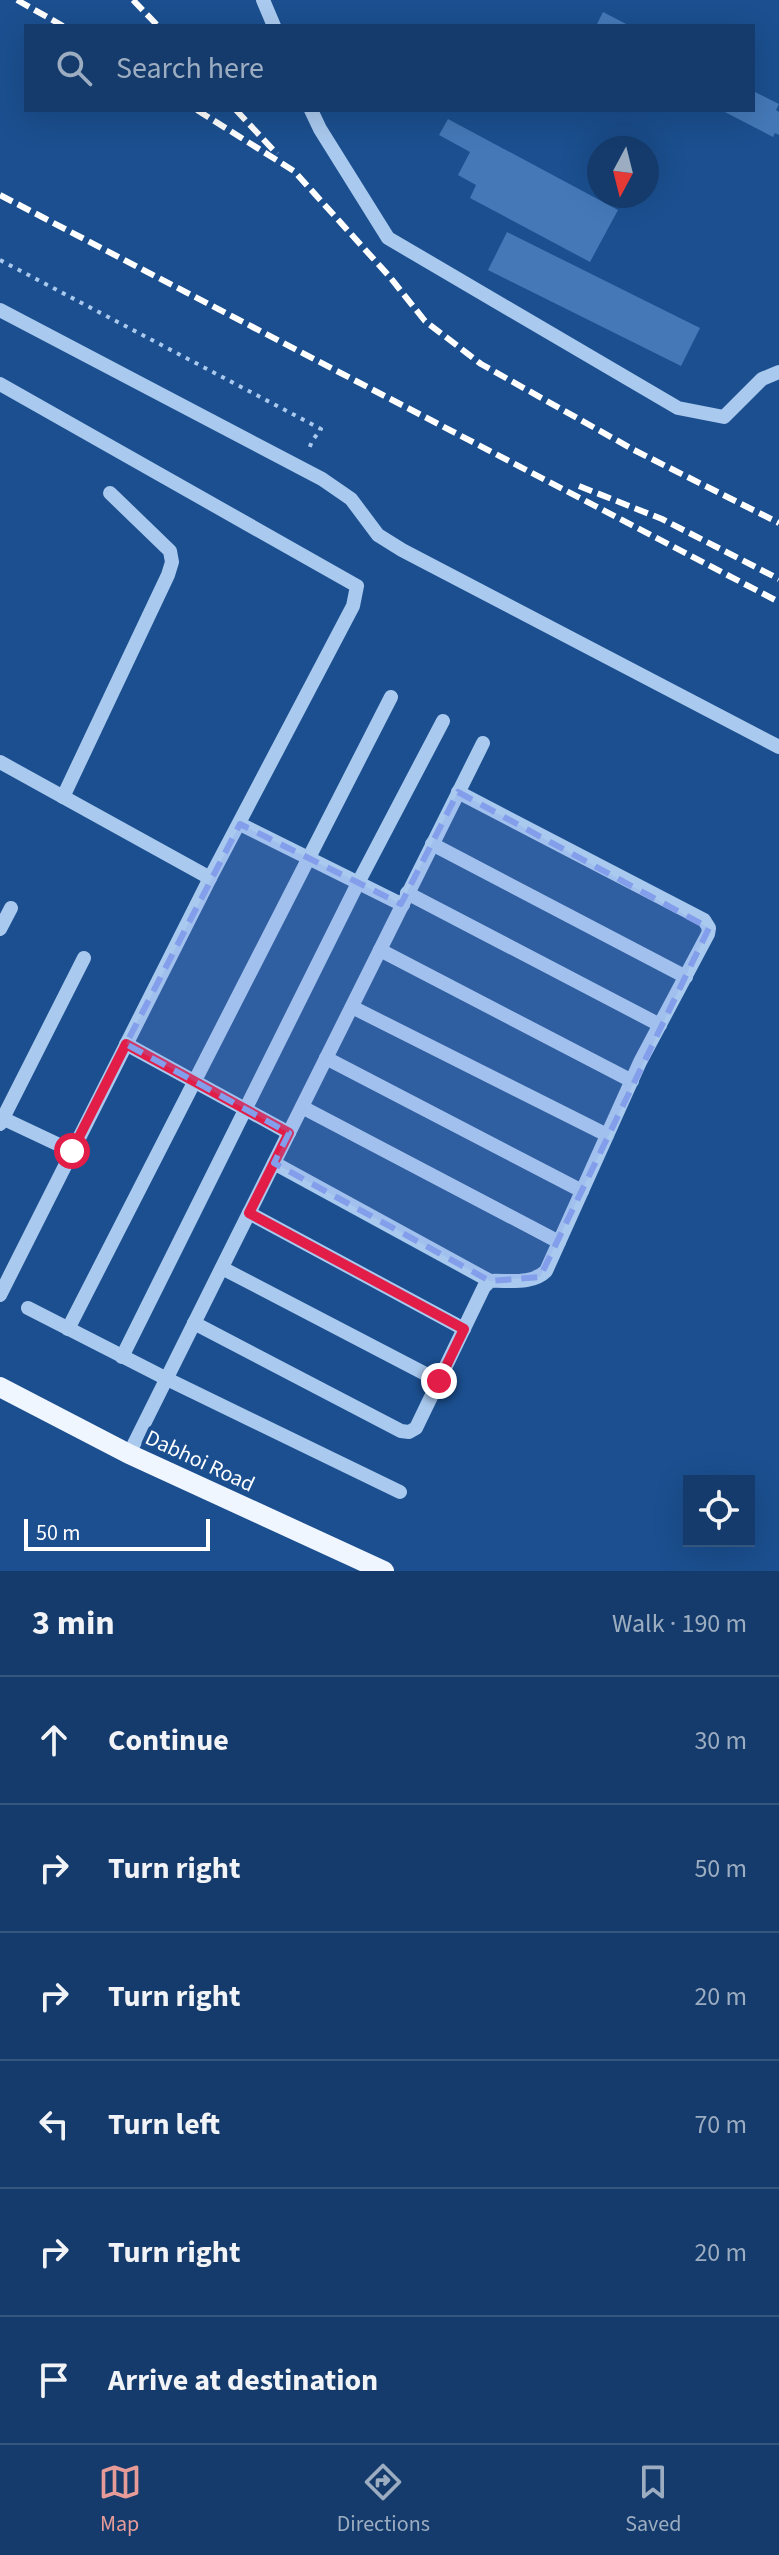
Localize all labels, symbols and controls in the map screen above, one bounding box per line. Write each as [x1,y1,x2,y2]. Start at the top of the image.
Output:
search box [24,24,755,112]
icon: search [52,46,96,90]
text: Search here [116,47,264,90]
north arrow [587,136,659,208]
route start [54,1133,90,1169]
route end [421,1363,457,1399]
street label: Dabhoi Road [140,1422,260,1500]
map controls [683,1475,755,1547]
button: locate [683,1475,755,1547]
scale bar [24,1515,210,1551]
text: 50 m [36,1517,81,1549]
text: 3 min [32,1599,115,1648]
text: Walk · 190 m [612,1605,747,1642]
icon: ahead [32,1718,76,1762]
text: Continue [108,1719,229,1762]
text: 30 m [694,1722,747,1759]
icon: right [32,1846,76,1890]
text: Turn right [108,1847,240,1890]
text: 50 m [694,1850,747,1887]
icon: right [32,1974,76,2018]
text: Turn right [108,1975,240,2018]
text: 20 m [694,1978,747,2015]
icon: left [32,2102,76,2146]
text: Turn left [108,2103,220,2146]
text: 70 m [694,2106,747,2143]
icon: right [32,2230,76,2274]
text: Turn right [108,2231,240,2274]
text: 20 m [694,2234,747,2271]
icon: arrive [32,2358,76,2402]
text: Arrive at destination [108,2359,378,2402]
tab: Map [98,2460,142,2540]
tab: Directions [337,2460,430,2540]
tab: Saved [625,2460,681,2540]

